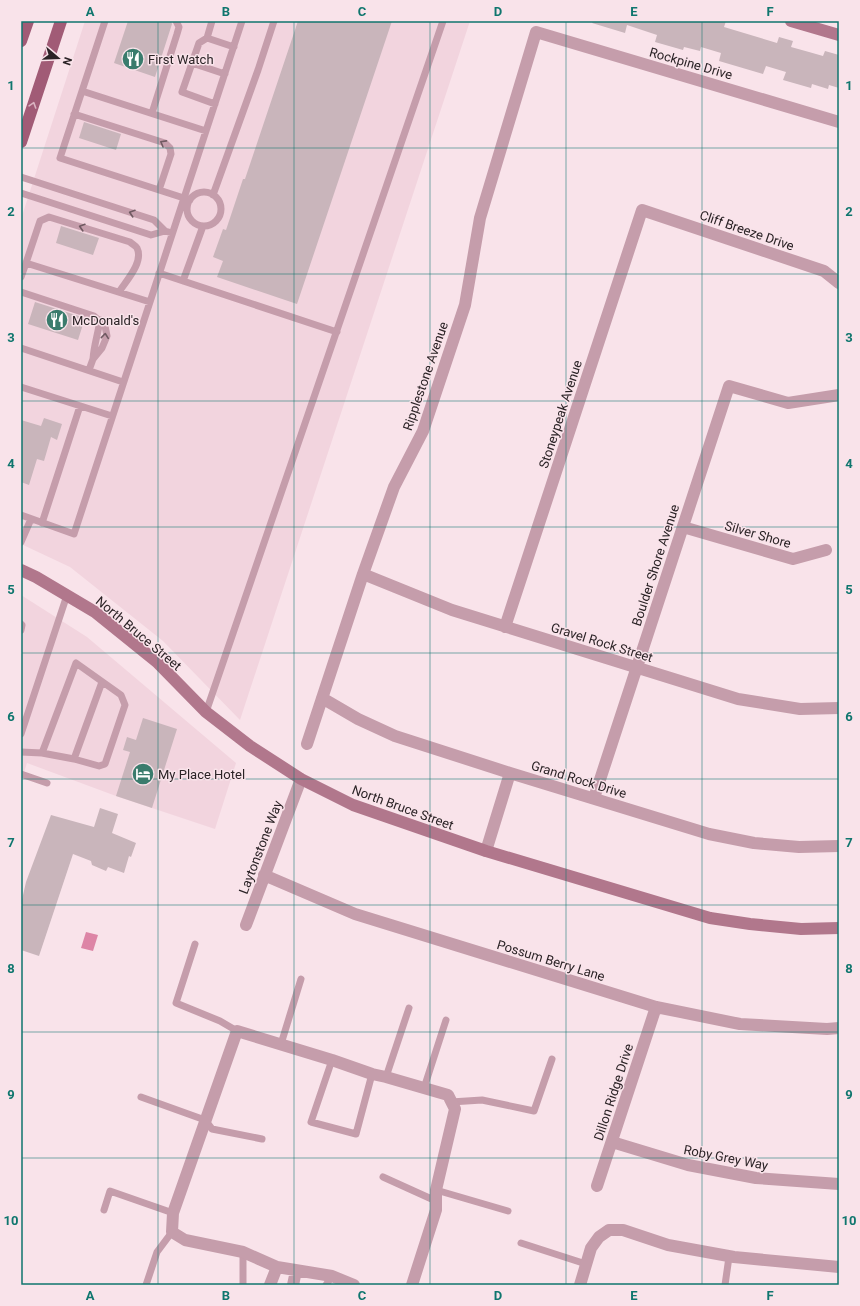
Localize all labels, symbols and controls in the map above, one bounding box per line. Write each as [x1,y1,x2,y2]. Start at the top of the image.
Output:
text: A [86,4,95,19]
text: B [222,4,230,19]
text: C [358,4,367,19]
text: D [494,4,502,19]
text: E [630,4,638,19]
text: F [766,4,774,19]
north arrow [38,38,78,78]
street label: Rockpine Drive [648,44,734,83]
restaurant icon: First Watch [120,46,146,72]
place label: First Watch [148,52,214,67]
text: N [59,55,74,67]
text: 1 [7,78,15,93]
text: 1 [845,78,853,93]
one-way arrow [28,101,37,108]
one-way arrow [160,141,167,148]
text: 2 [7,204,15,219]
text: 2 [845,204,853,219]
street label: Cliff Breeze Drive [698,207,796,254]
one-way arrow [128,209,135,217]
one-way arrow [79,223,86,232]
restaurant icon: McDonald's [44,307,70,333]
place label: McDonald's [72,313,140,328]
street label: Ripplestone Avenue [400,320,451,432]
text: 3 [7,330,15,345]
text: 3 [845,330,853,345]
one-way arrow [100,333,109,339]
street label: Stoneypeak Avenue [536,358,585,470]
text: 4 [7,456,15,471]
text: 4 [845,456,853,471]
street label: Boulder Shore Avenue [629,502,682,628]
street label: Silver Shore [723,518,793,551]
text: 5 [7,582,15,597]
text: 5 [845,582,853,597]
street label: North Bruce Street [93,593,184,674]
street label: Gravel Rock Street [549,620,655,665]
text: 6 [7,709,15,724]
text: 6 [845,709,853,724]
street label: Grand Rock Drive [529,758,629,801]
hotel icon: My Place Hotel [130,761,156,787]
place label: My Place Hotel [158,767,245,782]
street label: North Bruce Street [350,782,456,833]
street label: Laytonstone Way [236,798,285,896]
text: 7 [7,835,15,850]
text: 7 [845,835,853,850]
street label: Possum Berry Lane [495,937,607,984]
text: 8 [7,961,15,976]
text: 8 [845,961,853,976]
street label: Dillon Ridge Drive [591,1042,636,1142]
text: 9 [7,1087,15,1102]
text: 9 [845,1087,853,1102]
street label: Roby Grey Way [682,1142,769,1173]
text: 10 [4,1213,18,1228]
text: 10 [842,1213,856,1228]
text: A [86,1288,95,1303]
text: B [222,1288,230,1303]
text: C [358,1288,367,1303]
text: D [494,1288,502,1303]
text: E [630,1288,638,1303]
text: F [766,1288,774,1303]

